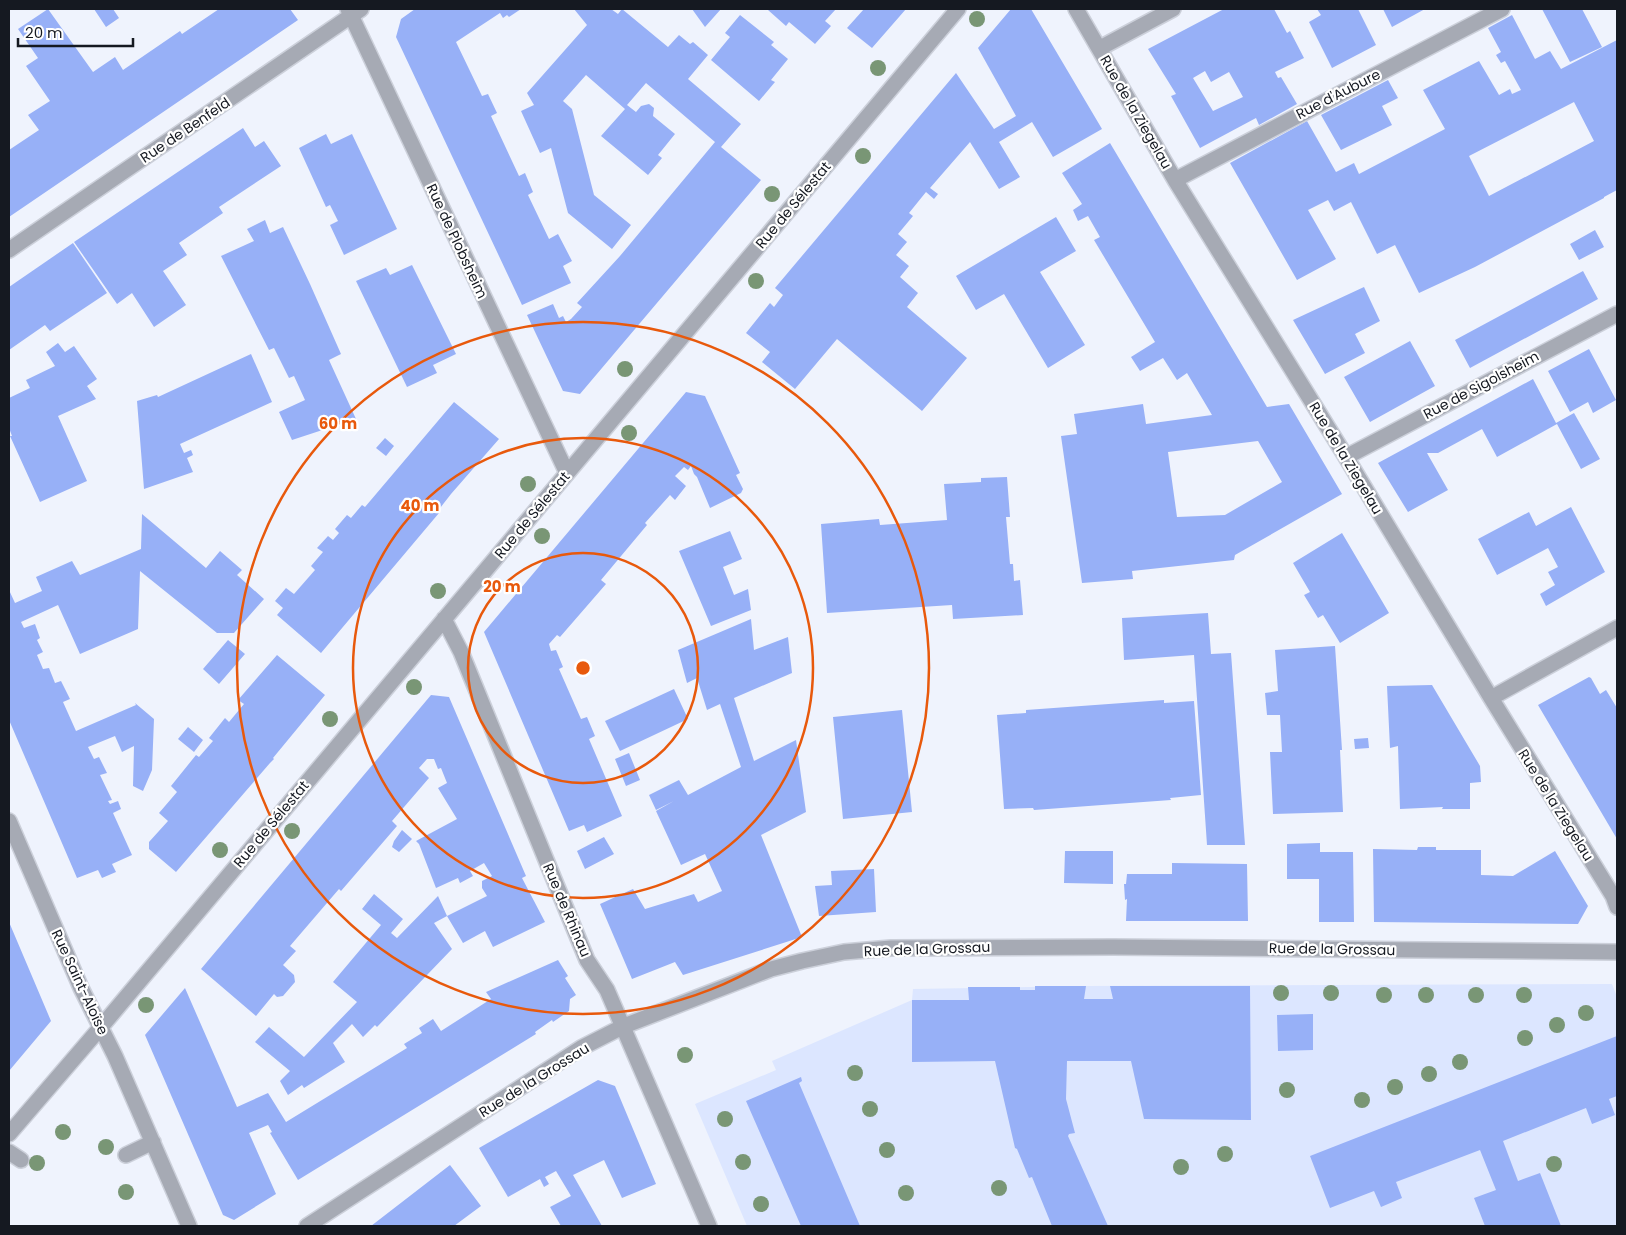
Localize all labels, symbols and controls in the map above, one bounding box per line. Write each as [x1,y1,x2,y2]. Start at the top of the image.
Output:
scale bar [18,15,132,47]
text: 20 m [25,22,63,43]
street label: Rue de la Ziegelau [1095,52,1177,172]
street label: Rue d'Aubure [1292,64,1384,124]
street label: Rue de Benfeld [136,93,234,167]
street label: Rue de Sélestat [751,157,835,253]
street label: Rue de Plobsheim [422,180,492,302]
street label: Rue de Sigolsheim [1420,346,1542,424]
street label: Rue de la Ziegelau [1304,398,1388,518]
text: 60 m [319,413,357,434]
street label: Rue de Sélestat [490,467,574,563]
text: 40 m [400,495,440,516]
text: 20 m [483,576,521,597]
centre of rings [574,659,592,677]
street label: Rue de la Ziegelau [1514,745,1598,865]
street label: Rue de Sélestat [229,776,313,872]
street label: Rue de Rhinau [538,860,596,960]
street label: Rue Saint-Aloïse [47,926,113,1038]
street label: Rue de la Grossau [863,937,991,961]
street label: Rue de la Grossau [1269,938,1395,960]
street label: Rue de la Grossau [475,1038,593,1122]

